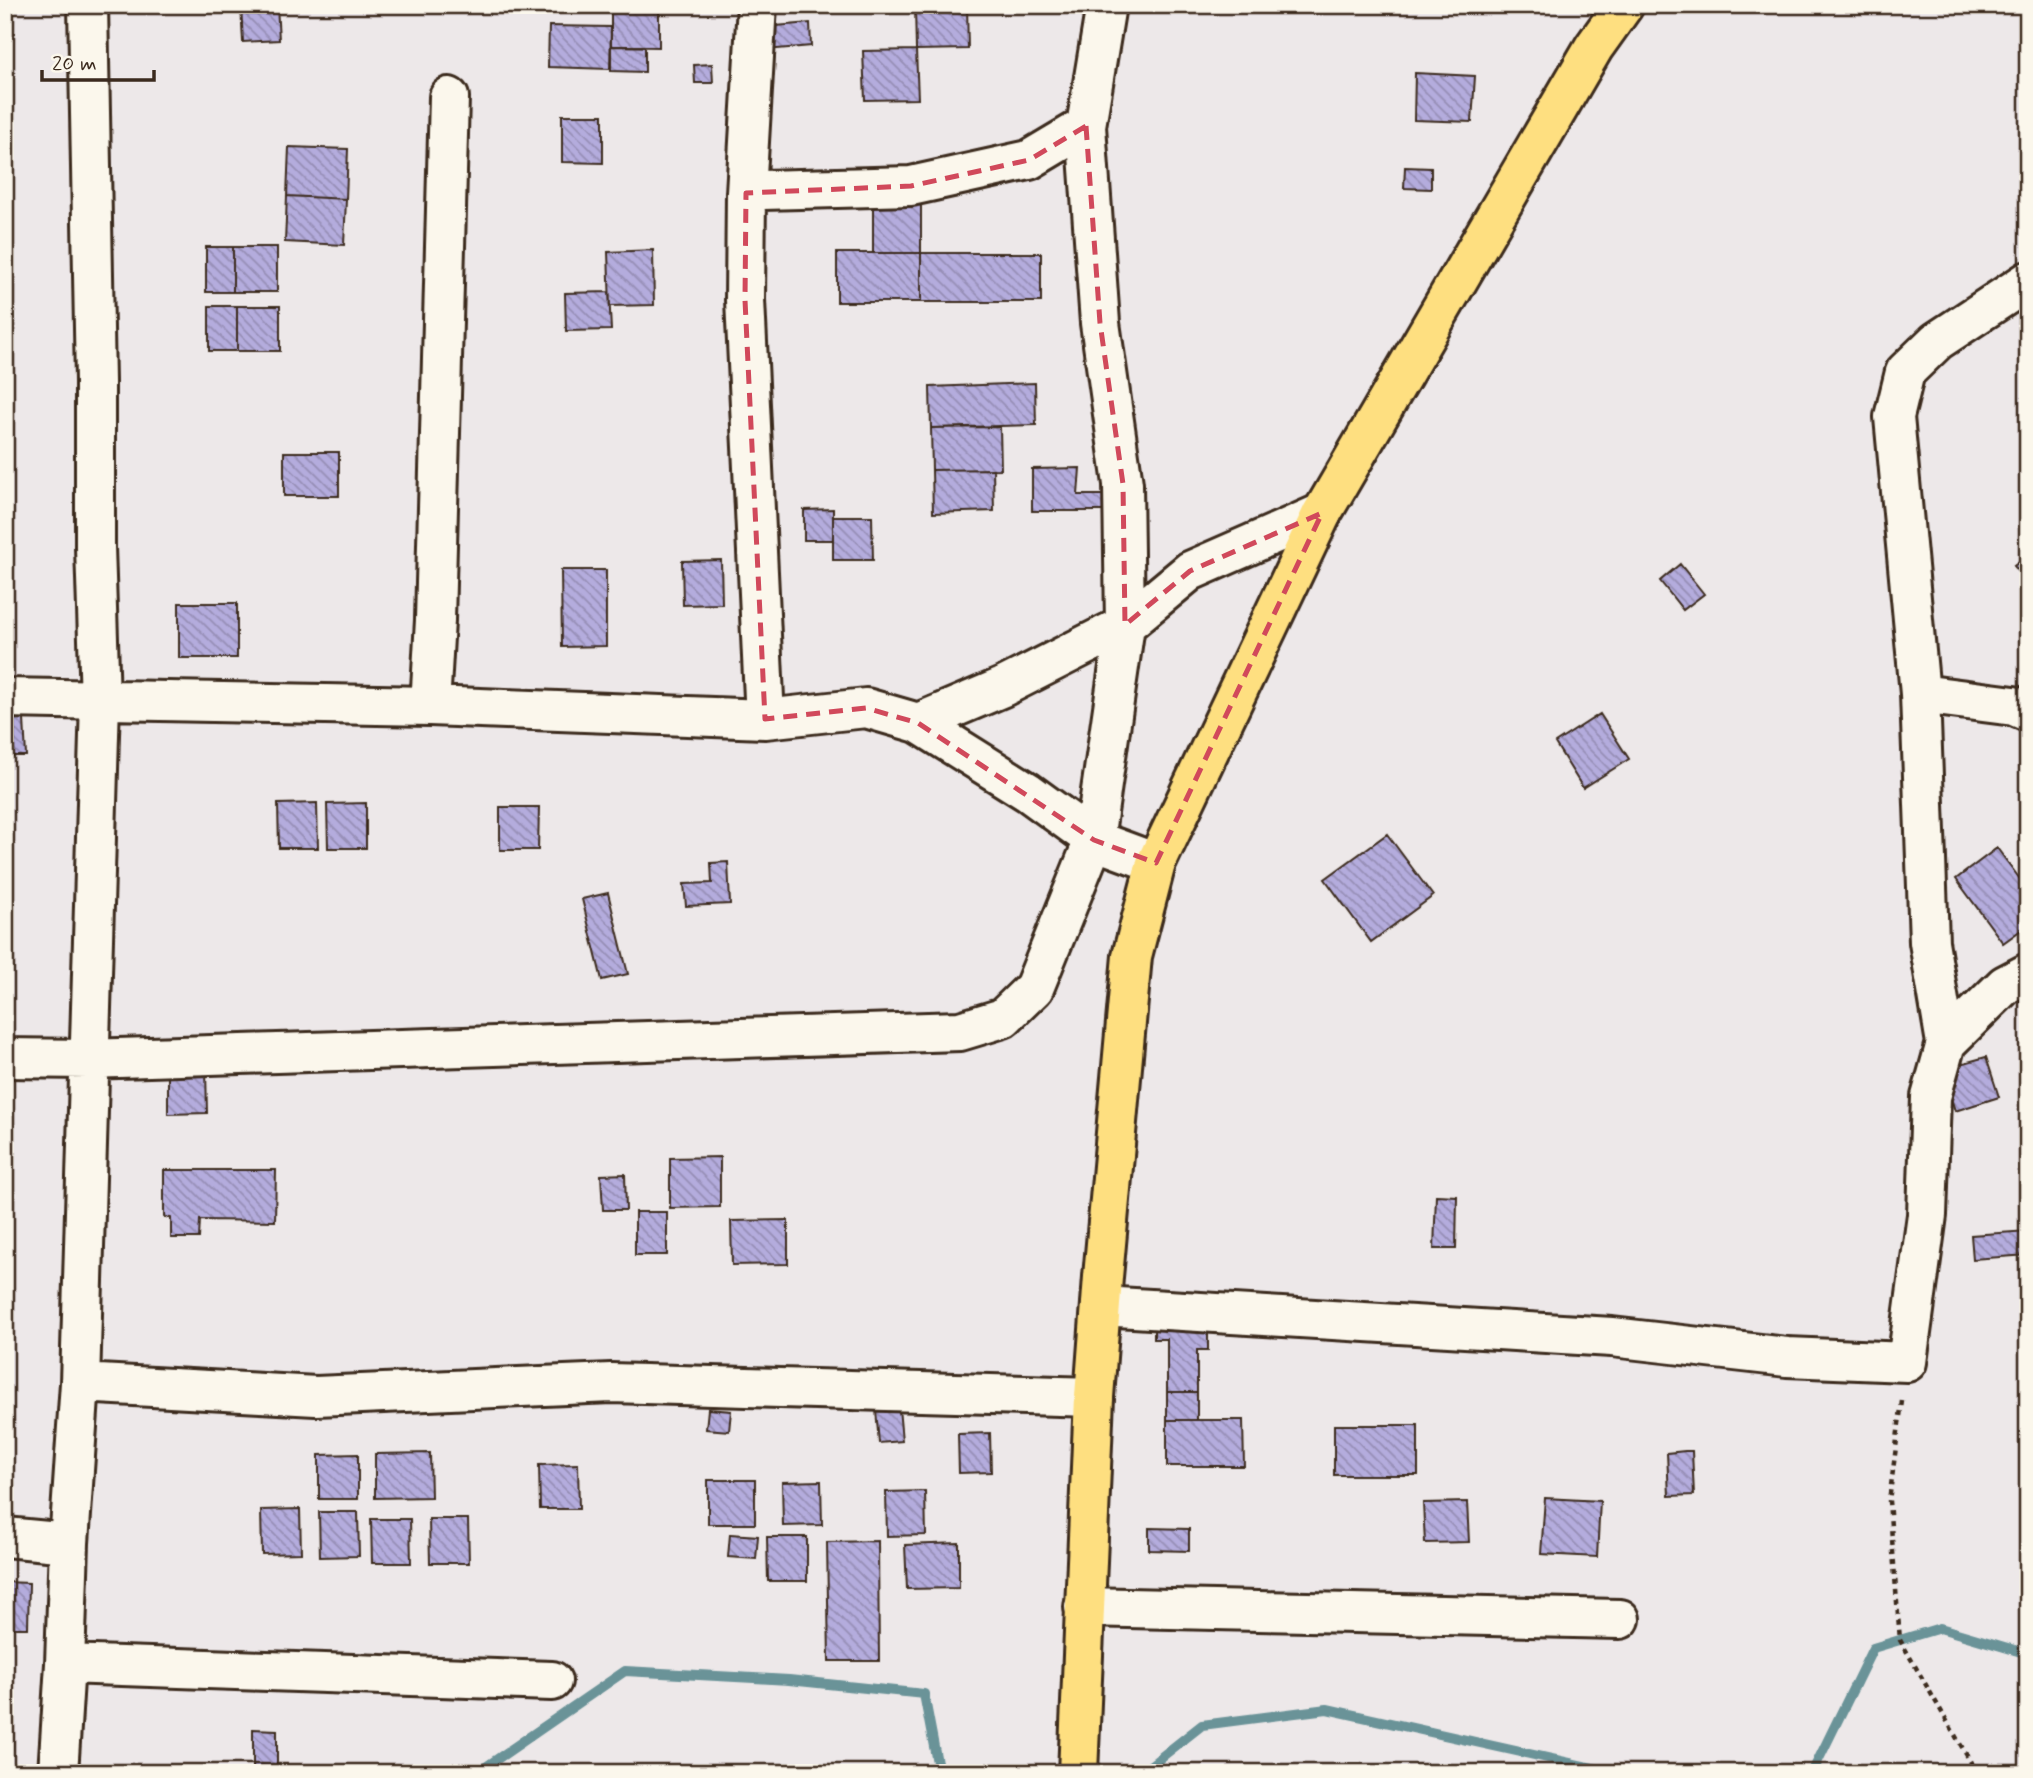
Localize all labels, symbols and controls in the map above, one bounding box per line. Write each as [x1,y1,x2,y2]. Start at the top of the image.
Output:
scale bar [42,38,154,82]
text: 20 m [52,50,97,78]

